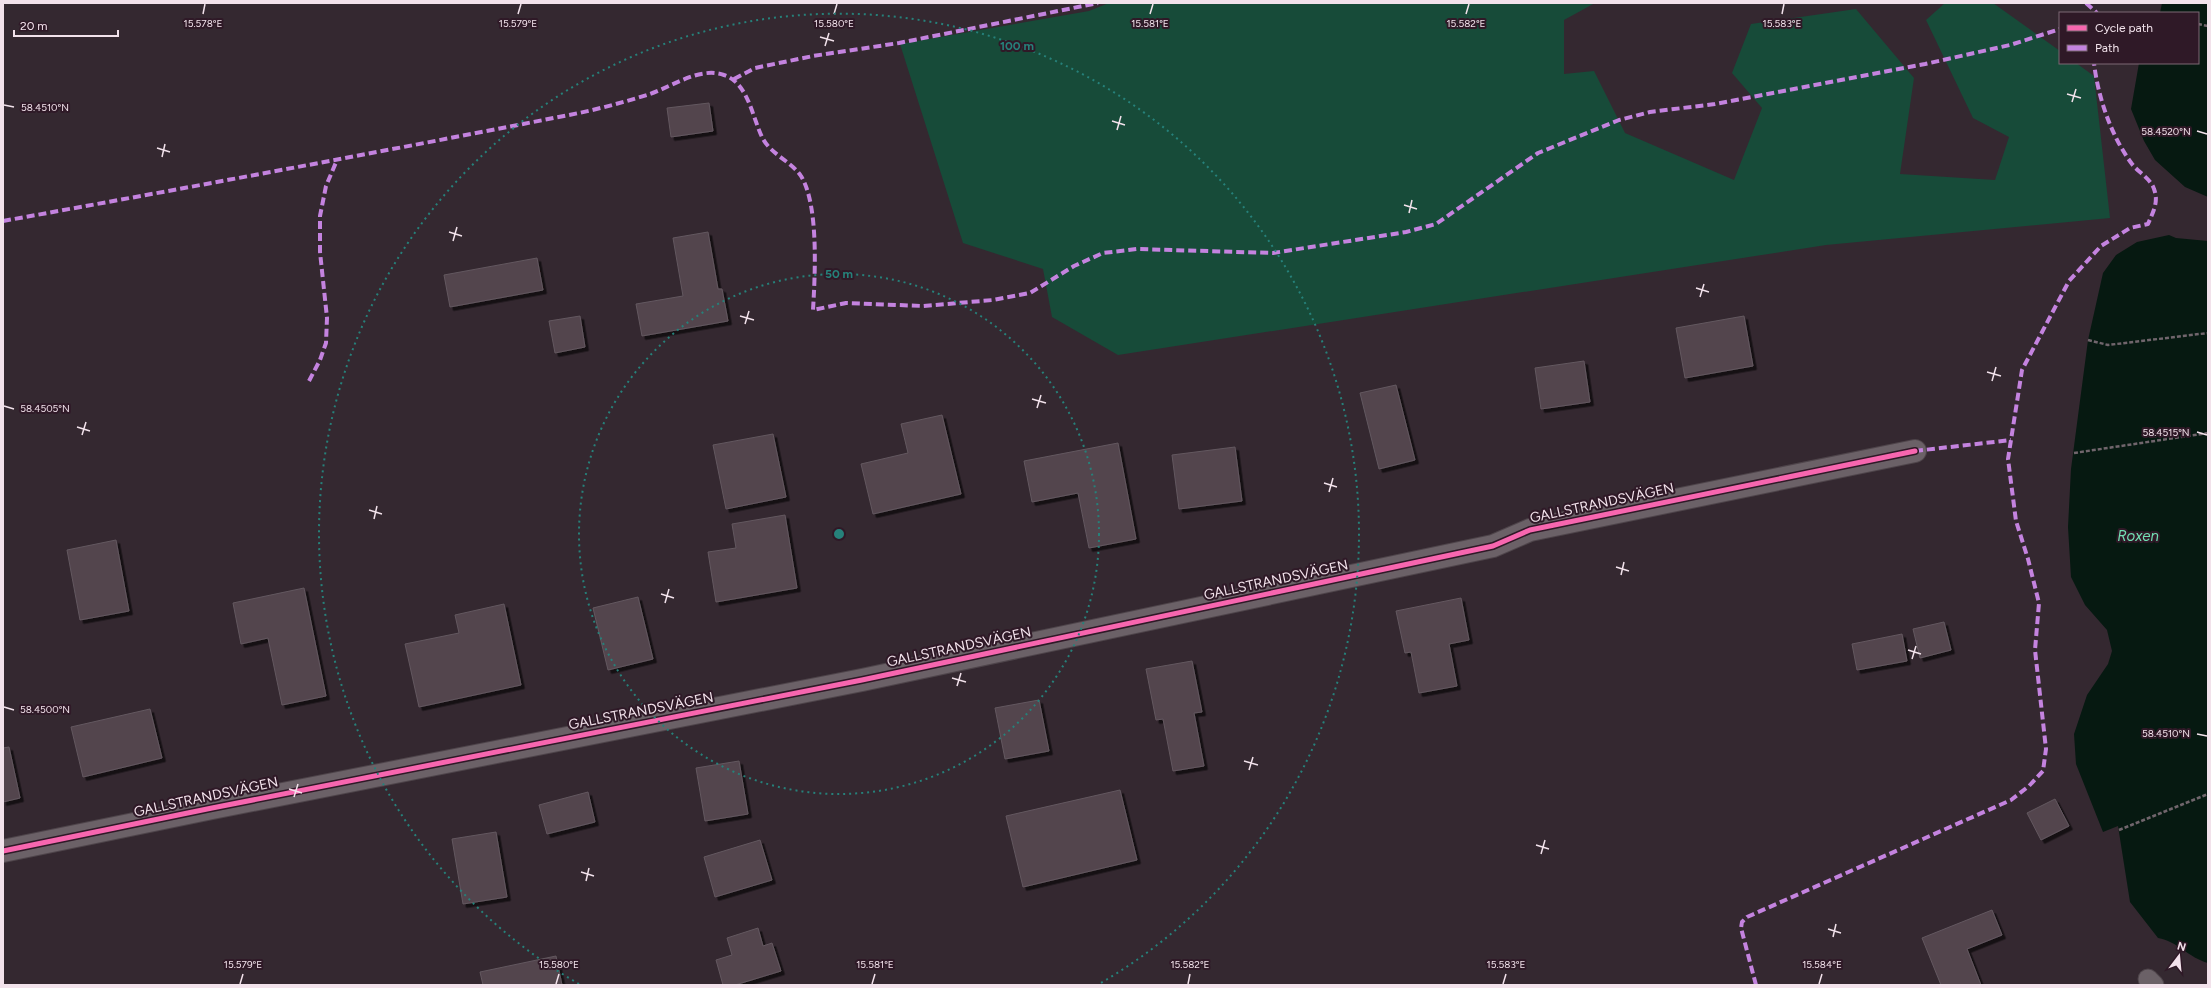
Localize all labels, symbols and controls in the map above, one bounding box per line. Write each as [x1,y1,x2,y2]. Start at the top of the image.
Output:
scale bar [14,12,118,38]
legend [2059,12,2199,64]
text: 15.578°E [184,17,222,30]
text: 15.579°E [499,17,537,30]
text: 15.580°E [814,17,854,30]
text: 15.581°E [1131,17,1169,30]
text: 15.582°E [1446,17,1486,30]
text: 15.583°E [1763,17,1802,30]
text: 20 m [20,19,48,33]
text: Cycle path [2095,21,2153,35]
text: 100 m [1000,39,1034,53]
text: Path [2095,41,2119,55]
text: 58.4510°N [21,101,69,114]
text: 58.4520°N [2141,125,2191,138]
text: 50 m [825,267,853,281]
text: 58.4505°N [20,402,70,415]
text: 58.4515°N [2142,426,2190,439]
street label: GALLSTRANDSVÄGEN [1528,479,1676,527]
centre of rings [832,527,846,541]
water label: Roxen [2117,527,2159,545]
street label: GALLSTRANDSVÄGEN [1202,556,1350,604]
street label: GALLSTRANDSVÄGEN [885,623,1033,671]
street label: GALLSTRANDSVÄGEN [567,689,715,733]
text: 58.4500°N [20,703,70,716]
text: 58.4510°N [2142,727,2190,740]
street label: GALLSTRANDSVÄGEN [132,773,280,821]
north arrow [2159,936,2199,976]
text: N [2176,939,2188,954]
text: 15.579°E [224,958,262,971]
text: 15.580°E [539,958,579,971]
text: 15.581°E [856,958,894,971]
text: 15.582°E [1170,958,1210,971]
text: 15.583°E [1487,958,1526,971]
text: 15.584°E [1802,958,1842,971]

